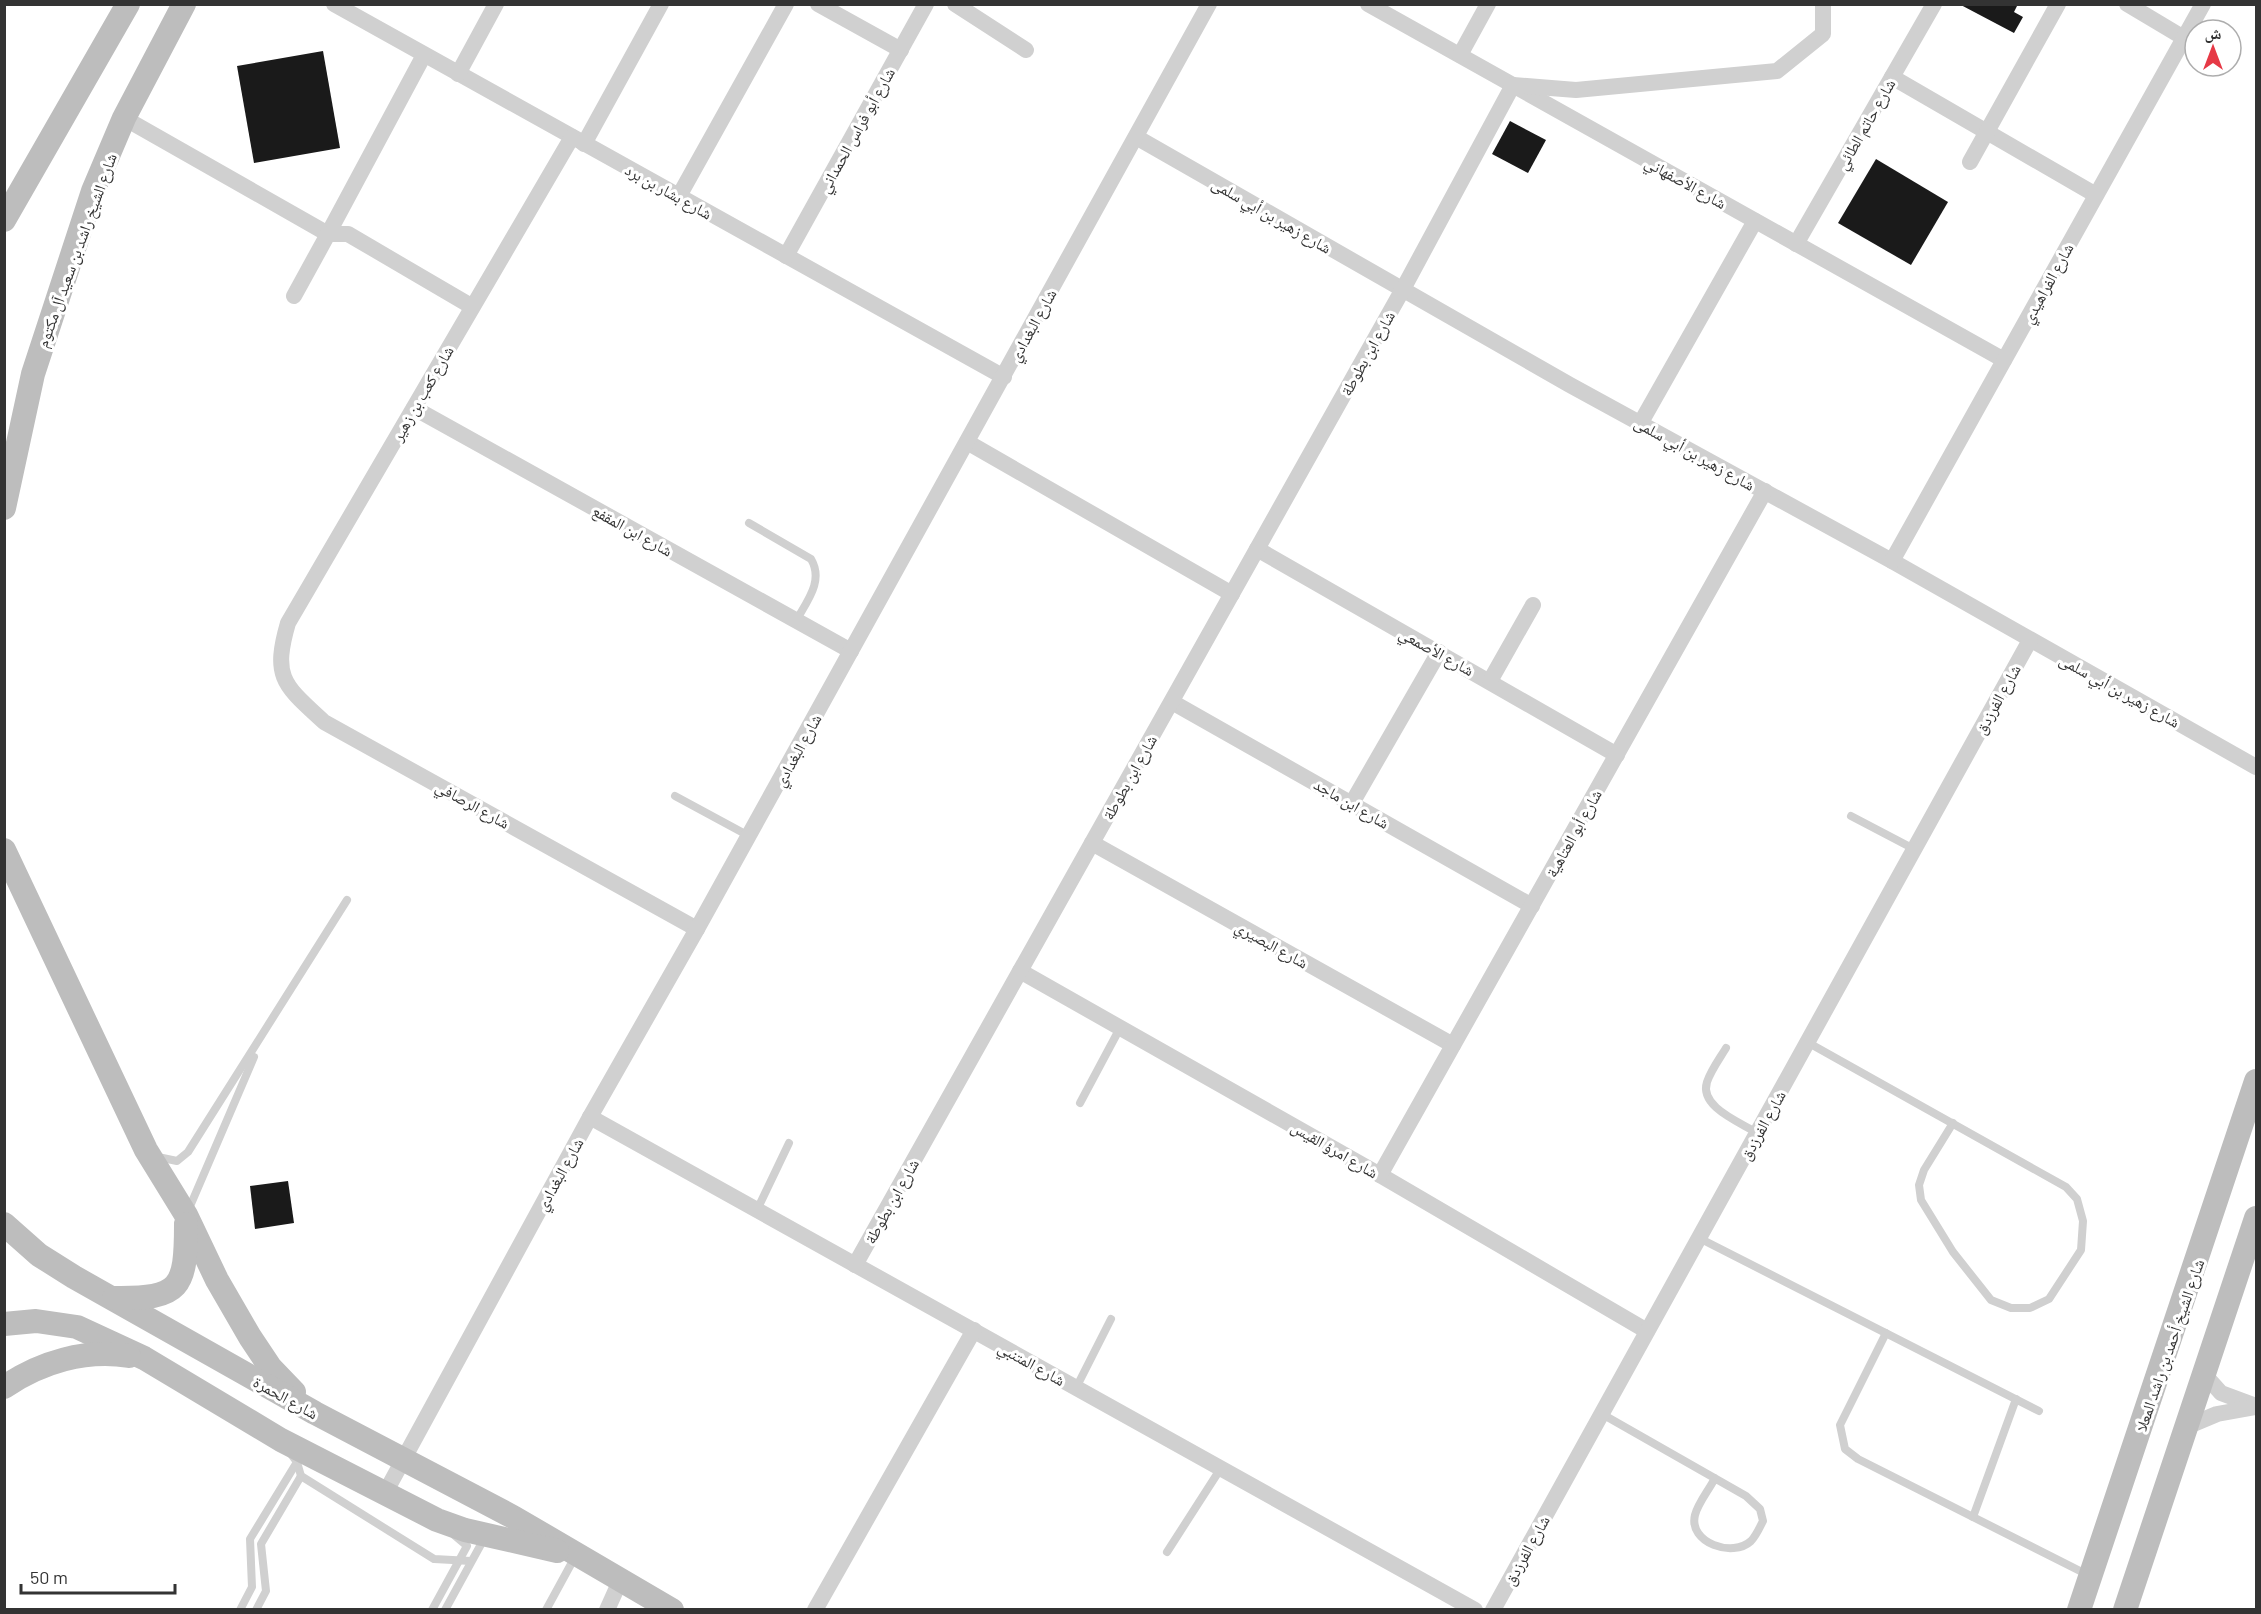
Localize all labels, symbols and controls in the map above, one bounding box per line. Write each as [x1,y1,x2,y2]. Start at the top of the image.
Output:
north arrow [2183,18,2243,78]
text: ش [2205,23,2222,43]
street label: شارع أبو فراس الحمداني [814,64,902,198]
street label: شارع حاتم الطائي [1831,75,1902,175]
street label: شارع الشيخ راشد بن سعيد آل مكتوم [32,150,122,350]
street label: شارع الأصفهاني [1640,152,1730,216]
street label: شارع بشار بن برد [621,159,716,224]
street label: شارع زهير بن أبي سلمى [1207,173,1335,260]
street label: شارع الفراهيدي [2017,240,2080,328]
street label: شارع البغدادي [1004,285,1063,367]
street label: شارع ابن بطوطة [1336,307,1400,400]
street label: شارع كعب بن زهير [387,342,459,446]
street label: شارع زهير بن أبي سلمى [1629,412,1759,498]
street label: شارع ابن المقفع [589,500,676,561]
street label: شارع الأصمعي [1394,623,1478,683]
street label: شارع زهير بن أبي سلمى [2054,649,2184,735]
street label: شارع الفرزدق [1970,661,2026,738]
street label: شارع البغدادي [769,710,828,792]
street label: شارع ابن بطوطة [1098,731,1162,824]
street label: شارع ابن ماجد [1310,774,1393,834]
street label: شارع الرصافي [431,776,513,836]
street label: شارع أبو العتاهية [1541,786,1607,881]
street label: شارع البصيري [1230,916,1312,975]
street label: شارع الفرزدق [1735,1087,1791,1164]
street label: شارع امرؤ القيس [1287,1116,1382,1183]
street label: شارع البغدادي [531,1134,590,1216]
street label: شارع ابن بطوطة [860,1155,924,1248]
street label: شارع الشيخ أحمد بن راشد المعلا [2131,1256,2209,1434]
street label: شارع المتنبي [993,1337,1069,1393]
street label: شارع الحمرة [249,1371,322,1424]
street label: شارع الفرزدق [1499,1512,1555,1589]
scale bar [21,1557,176,1595]
text: 50 m [30,1566,68,1588]

